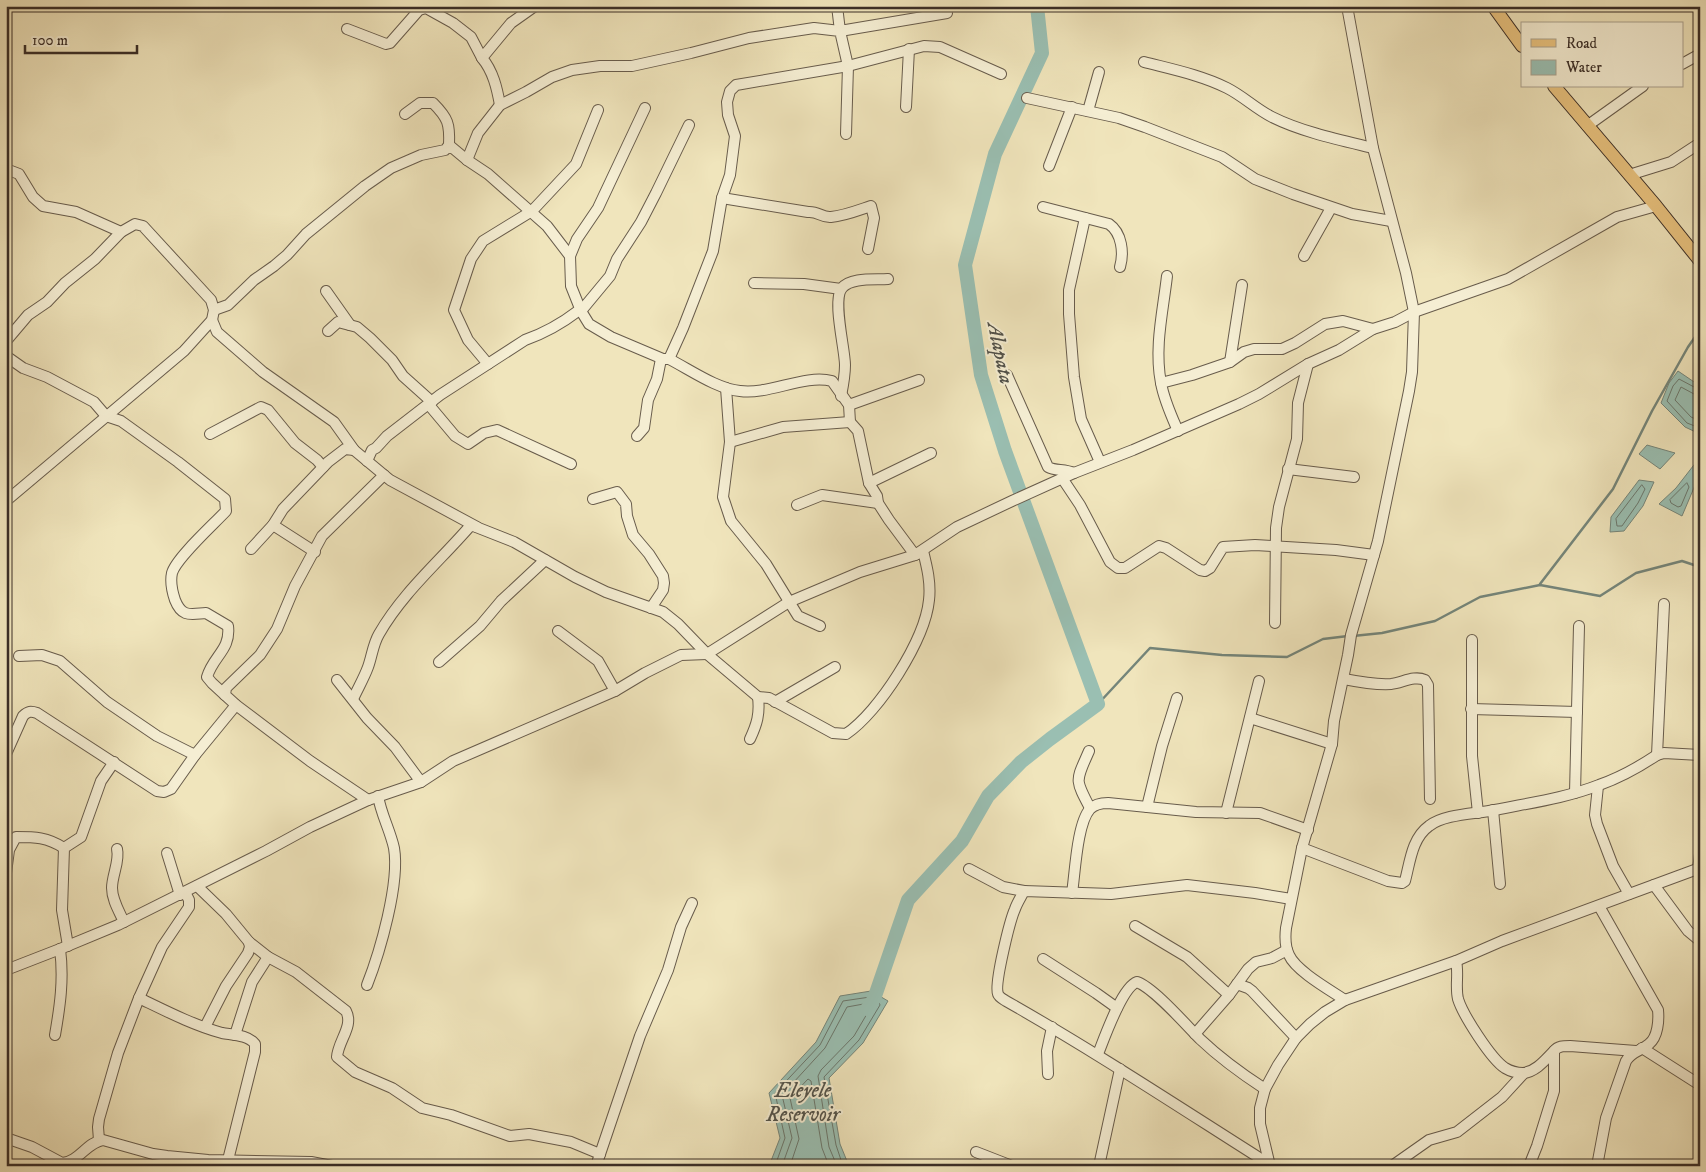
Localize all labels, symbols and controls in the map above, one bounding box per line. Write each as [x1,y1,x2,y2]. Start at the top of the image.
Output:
scale bar [25,22,138,54]
legend [1521,22,1684,88]
text: 100 m [32,31,68,50]
text: Road [1566,34,1598,53]
text: Water [1565,58,1602,77]
water label: Alapata [980,318,1019,386]
water label: Eleyele Reservoir [765,1078,841,1128]

